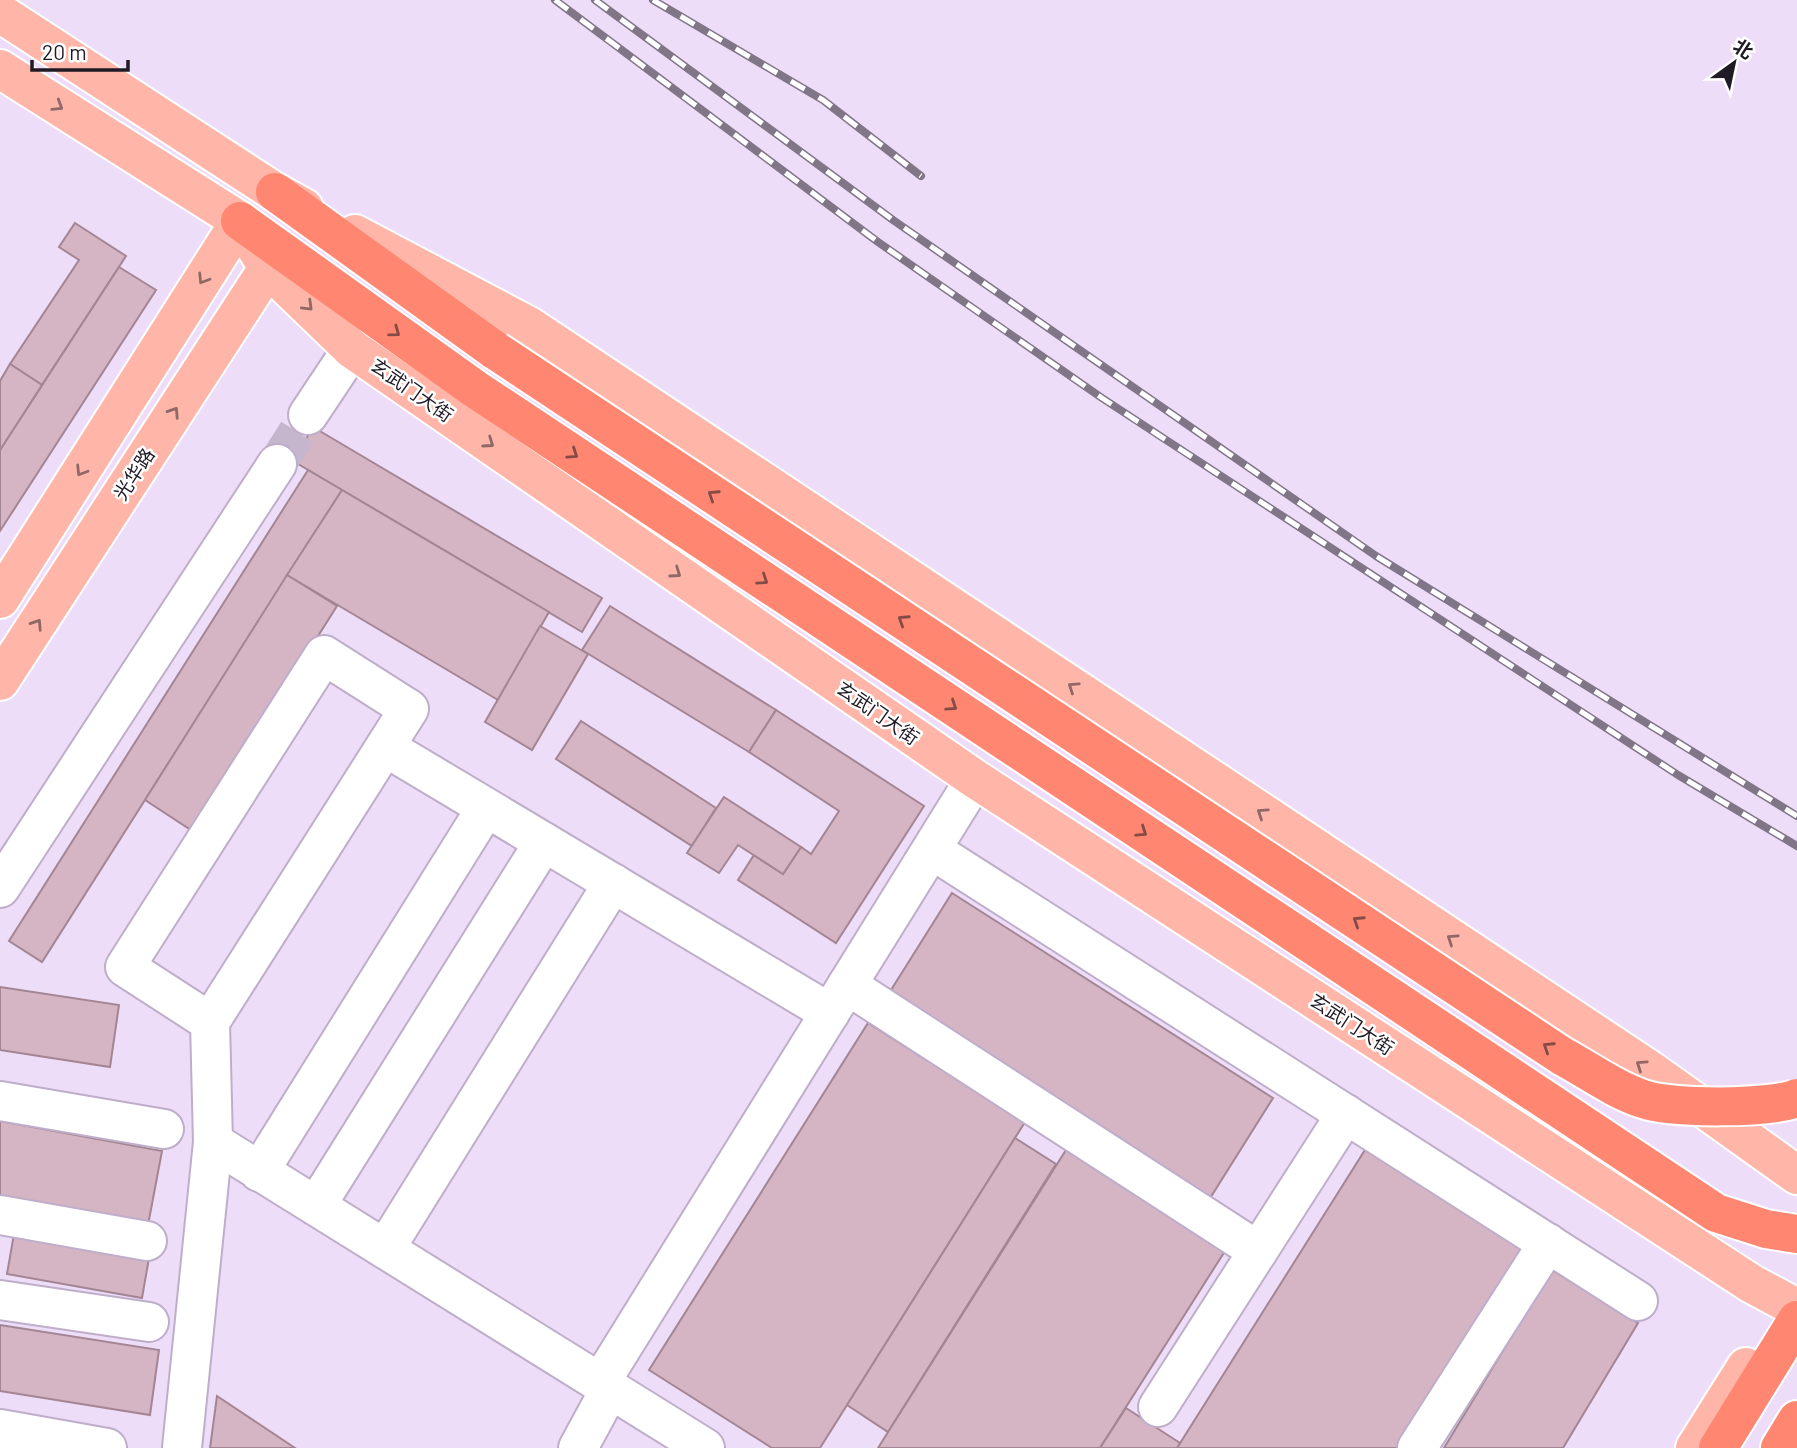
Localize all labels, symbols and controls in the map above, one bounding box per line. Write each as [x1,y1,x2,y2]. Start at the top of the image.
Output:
scale bar [32,28,128,72]
north arrow [1699,28,1769,98]
text: 北 [1729,34,1758,63]
text: 20 m [42,39,87,64]
one-way arrow [50,97,63,110]
one-way arrow [199,271,212,284]
one-way arrow [300,298,313,311]
one-way arrow [387,324,400,336]
street label: 玄武门大街 [367,353,458,426]
one-way arrow [166,407,179,420]
one-way arrow [481,435,494,447]
street label: 光华路 [108,444,159,504]
one-way arrow [565,446,578,458]
one-way arrow [77,463,90,476]
one-way arrow [708,490,721,503]
one-way arrow [668,565,681,577]
one-way arrow [755,572,768,585]
one-way arrow [898,616,911,628]
one-way arrow [29,618,42,631]
street label: 玄武门大街 [833,676,924,749]
one-way arrow [1068,683,1081,696]
one-way arrow [944,698,957,710]
one-way arrow [1257,808,1270,821]
one-way arrow [1134,824,1147,837]
one-way arrow [1353,916,1366,929]
one-way arrow [1447,935,1460,947]
street label: 玄武门大街 [1306,988,1398,1059]
one-way arrow [1543,1042,1556,1055]
one-way arrow [1636,1060,1649,1073]

